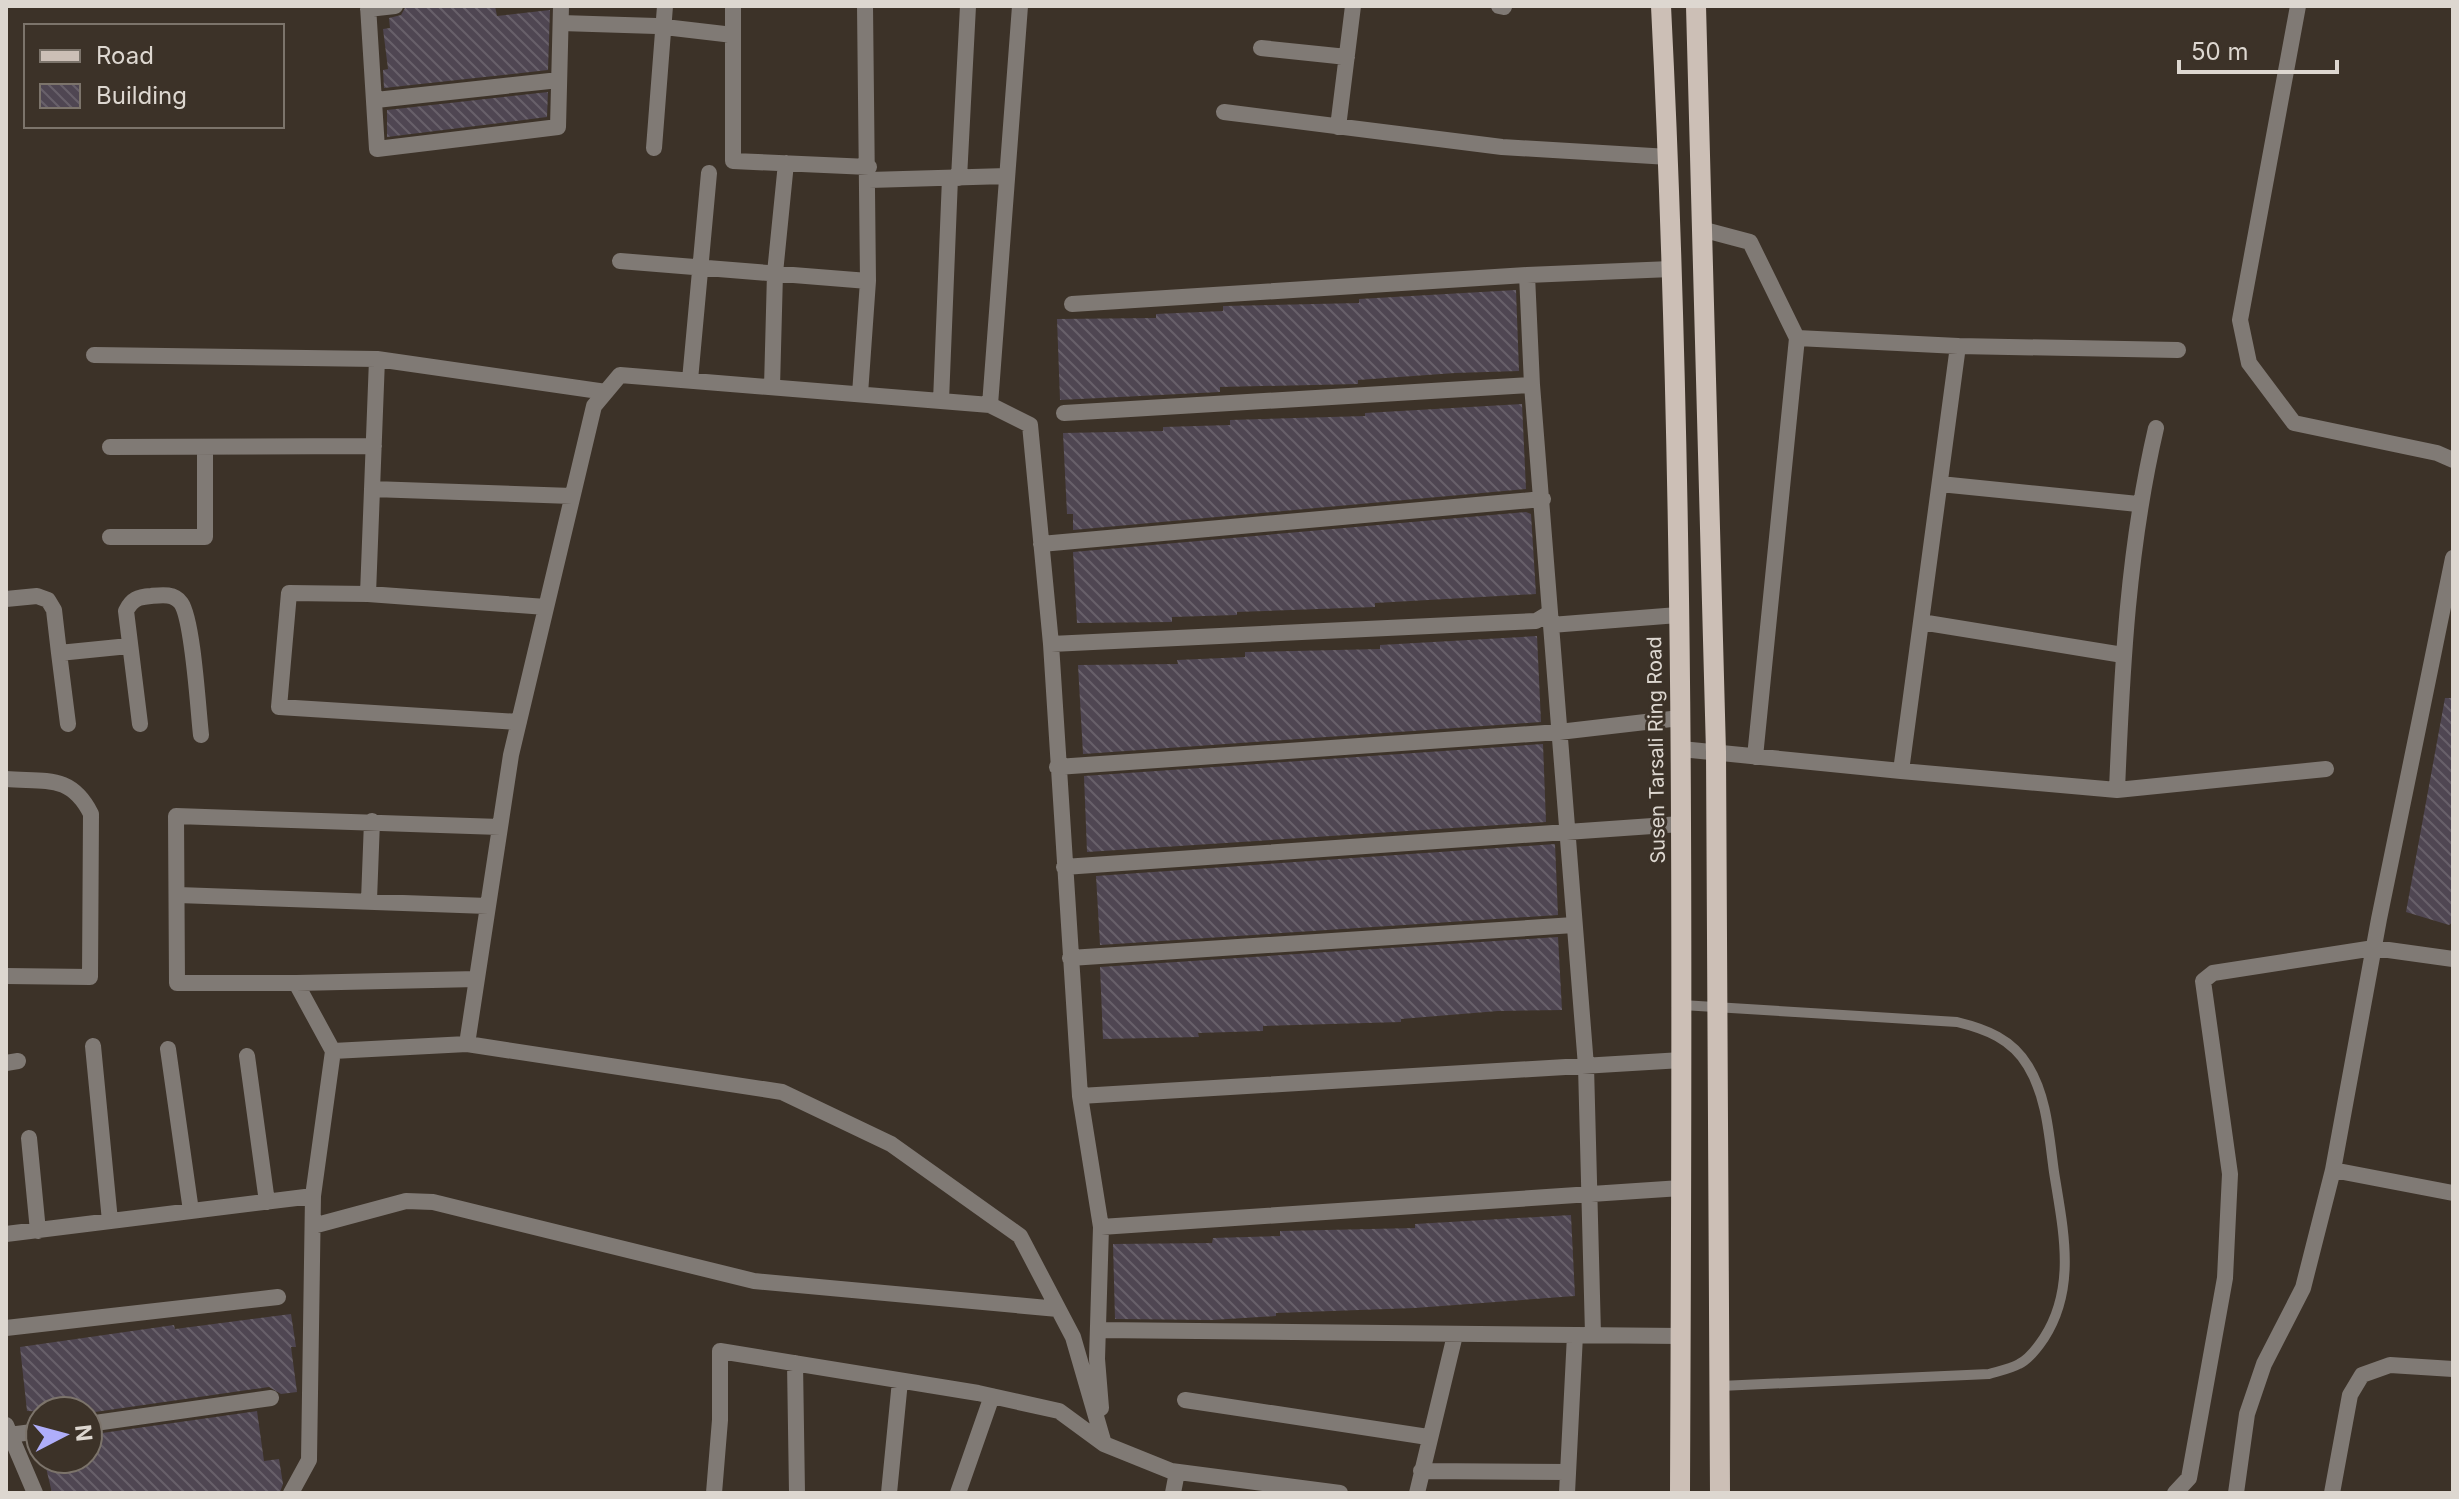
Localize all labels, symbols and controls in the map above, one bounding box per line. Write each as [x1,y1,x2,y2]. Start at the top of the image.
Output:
legend [24,24,284,128]
scale bar [2179,24,2337,74]
text: 50 m [2191,37,2249,66]
text: Road [96,41,154,70]
text: Building [96,81,187,110]
street label: Susen Tarsali Ring Road [1642,636,1670,864]
north arrow [24,1395,104,1475]
text: N [70,1423,98,1443]

